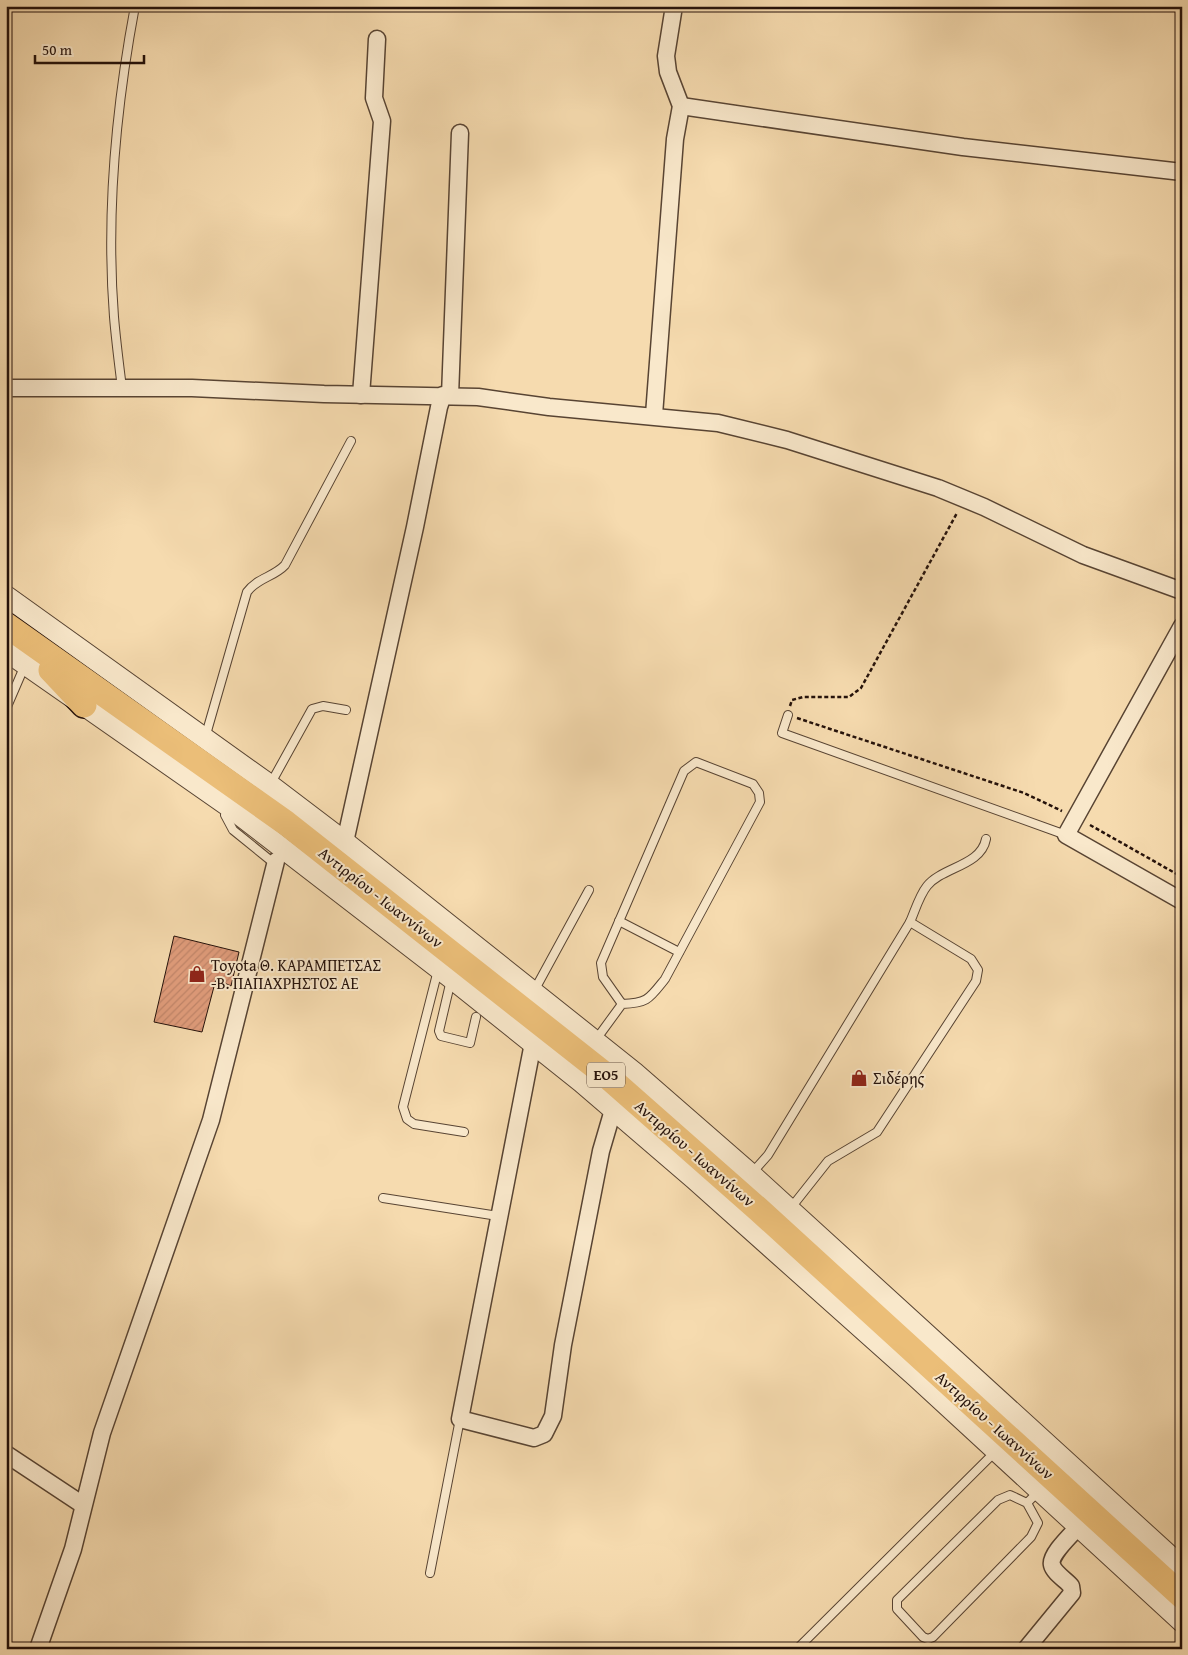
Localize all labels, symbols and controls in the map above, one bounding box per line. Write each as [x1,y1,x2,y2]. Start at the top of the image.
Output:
scale bar [35,32,144,64]
text: 50 m [42,39,73,60]
street label: Αντιρρίου - Ιωαννίνων [313,841,449,953]
place label: Toyota Θ. ΚΑΡΑΜΠΕΤΣΑΣ -Β. ΠΑΠΑΧΡΗΣΤΟΣ ΑΕ [211,953,381,995]
shop icon: Toyota Θ. ΚΑΡΑΜΠΕΤΣΑΣ -Β. ΠΑΠΑΧΡΗΣΤΟΣ ΑΕ [187,964,207,984]
road number: ΕΟ5 [587,1062,625,1088]
place label: Σιδέρης [873,1066,925,1090]
shop icon: Σιδέρης [849,1068,869,1088]
street label: Αντιρρίου - Ιωαννίνων [630,1094,760,1212]
street label: Αντιρρίου - Ιωαννίνων [930,1365,1060,1485]

